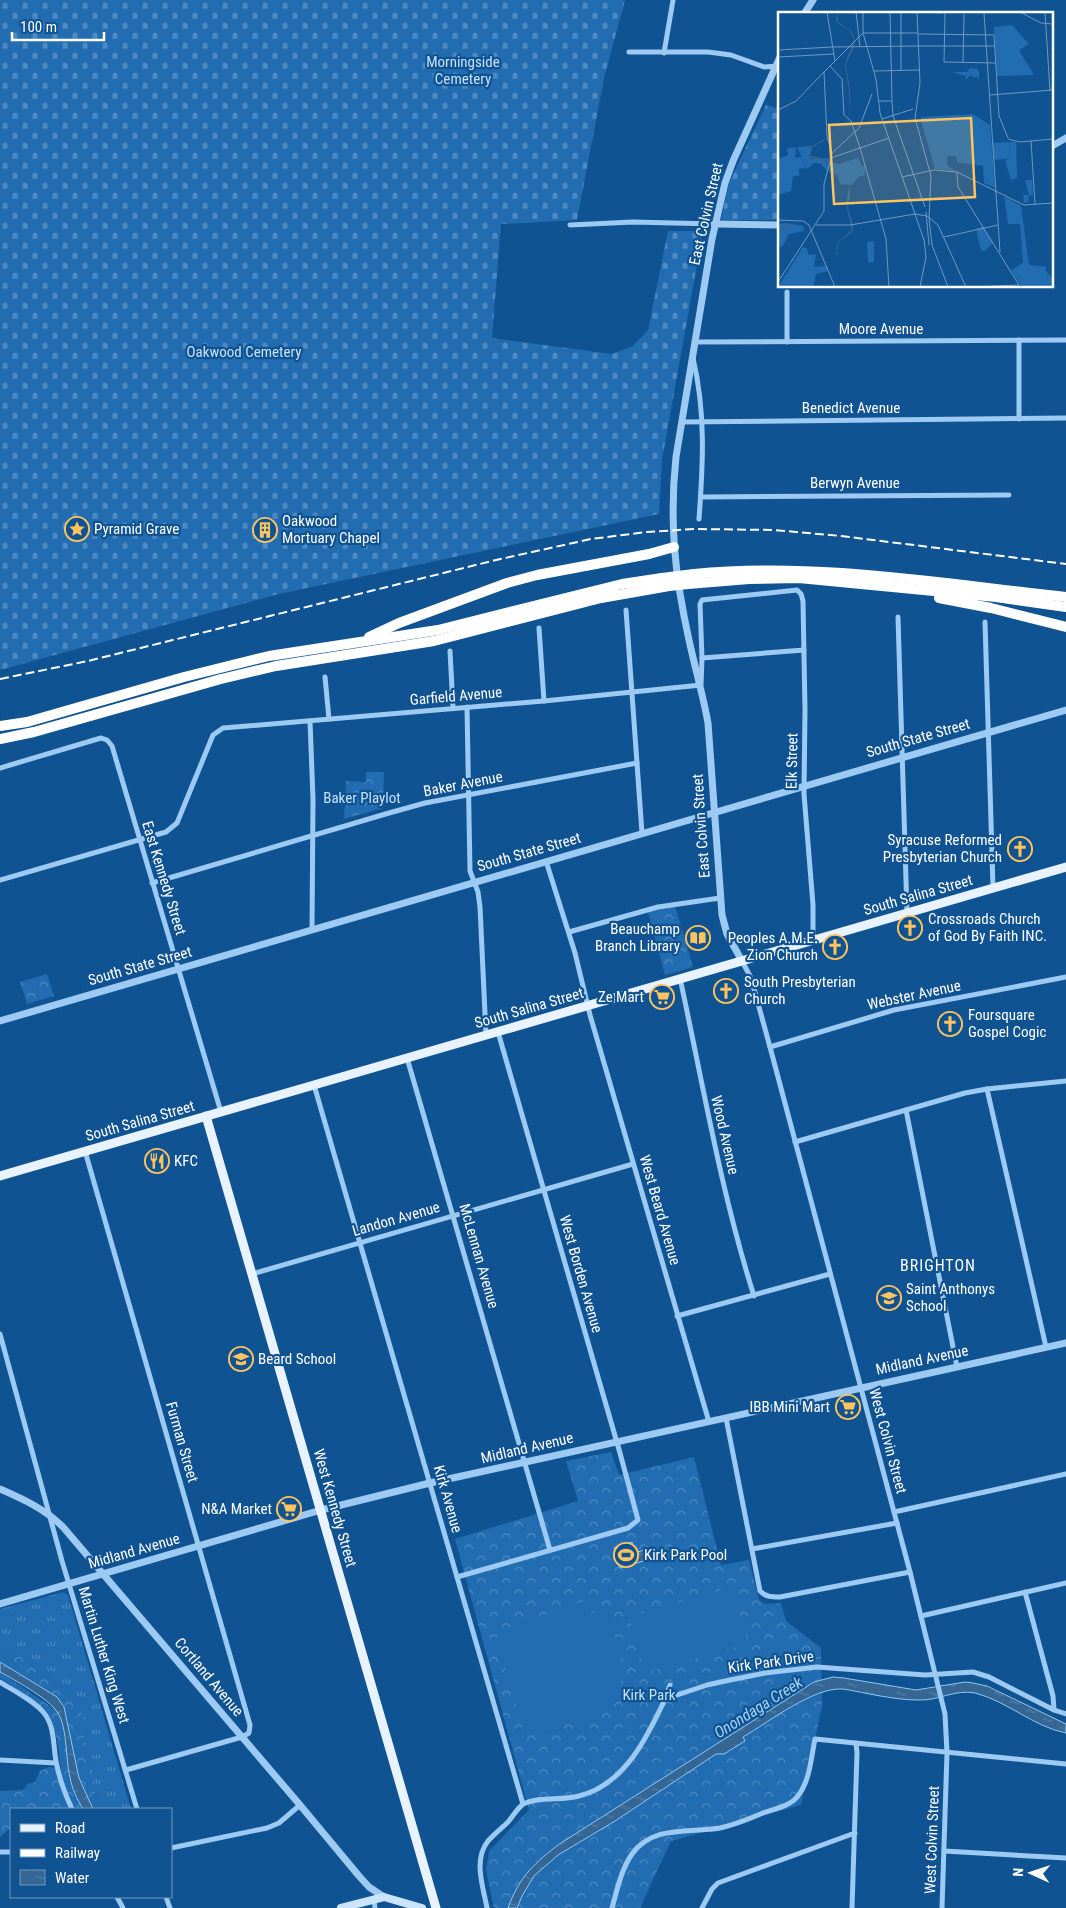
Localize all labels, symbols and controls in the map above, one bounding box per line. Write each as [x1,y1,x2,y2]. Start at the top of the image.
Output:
scale bar [12,10,105,42]
inset map [778,12,1054,288]
text: 100 m [20,18,57,36]
park label: Morningside Cemetery [426,53,500,88]
street label: East Colvin Street [685,161,727,267]
street label: Moore Avenue [839,320,923,338]
park label: Oakwood Cemetery [187,343,301,361]
street label: Benedict Avenue [802,399,900,417]
street label: Berwyn Avenue [810,474,900,492]
place label: Oakwood Mortuary Chapel [282,512,380,547]
place icon: Pyramid Grave [64,516,90,542]
building icon: Oakwood Mortuary Chapel [252,517,278,543]
place label: Pyramid Grave [94,520,179,538]
street label: Garfield Avenue [409,683,503,709]
street label: South State Street [864,715,972,761]
street label: Elk Street [783,733,801,789]
street label: Baker Avenue [422,768,504,800]
street label: East Colvin Street [688,773,714,879]
park label: Baker Playlot [323,789,401,807]
street label: East Kennedy Street [138,819,190,937]
street label: South State Street [475,829,583,875]
place label: Syracuse Reformed Presbyterian Church [883,831,1002,866]
church icon: Syracuse Reformed Presbyterian Church [1007,836,1033,862]
street label: South Salina Street [861,871,975,919]
place label: Crossroads Church of God By Faith INC. [928,910,1047,945]
church icon: Crossroads Church of God By Faith INC. [897,915,923,941]
place label: Beauchamp Branch Library [595,920,680,955]
library icon: Beauchamp Branch Library [685,925,711,951]
place label: Peoples A.M.E. Zion Church [728,929,818,964]
church icon: Peoples A.M.E. Zion Church [822,934,848,960]
street label: South State Street [86,943,194,989]
place label: South Presbyterian Church [744,973,856,1008]
street label: Webster Avenue [866,976,962,1014]
church icon: South Presbyterian Church [713,978,739,1004]
street label: South Salina Street [472,984,586,1032]
supermarket icon: Ze Mart [649,984,675,1010]
place label: Ze Mart [598,988,644,1006]
place label: Foursquare Gospel Cogic [968,1006,1046,1041]
church icon: Foursquare Gospel Cogic [937,1011,963,1037]
street label: Wood Avenue [707,1094,743,1176]
street label: South Salina Street [83,1097,197,1145]
restaurant icon: KFC [144,1148,170,1174]
place label: KFC [174,1152,198,1170]
street label: West Beard Avenue [636,1153,684,1267]
street label: Landon Avenue [350,1198,442,1240]
street label: McLennan Avenue [455,1202,503,1310]
street label: West Borden Avenue [556,1213,606,1335]
district label: BRIGHTON [900,1256,976,1275]
place label: Saint Anthonys School [906,1280,995,1315]
school or university icon: Saint Anthonys School [876,1285,902,1311]
street label: Midland Avenue [874,1341,970,1379]
school or university icon: Beard School [228,1346,254,1372]
place label: Beard School [258,1350,336,1368]
street label: West Colvin Street [865,1386,911,1496]
supermarket icon: IBB Mini Mart [835,1394,861,1420]
place label: IBB Mini Mart [750,1398,830,1416]
street label: Furman Street [162,1400,202,1484]
street label: Midland Avenue [479,1429,575,1467]
street label: West Kennedy Street [310,1447,360,1569]
street label: Kirk Avenue [430,1463,466,1535]
supermarket icon: N&A Market [276,1496,302,1522]
place label: N&A Market [201,1500,272,1518]
street label: Midland Avenue [86,1529,182,1573]
sports icon: Kirk Park Pool [613,1542,639,1568]
place label: Kirk Park Pool [644,1546,727,1564]
street label: Martin Luther King West [75,1584,133,1726]
street label: Cortland Avenue [171,1634,247,1720]
street label: Kirk Park Drive [727,1647,815,1677]
water label: Onondaga Creek [710,1672,807,1742]
park label: Kirk Park [622,1686,676,1704]
street label: West Colvin Street [921,1786,943,1894]
legend [10,1808,172,1898]
text: Road [55,1819,85,1837]
text: Railway [55,1844,100,1862]
north arrow [1006,1848,1056,1898]
text: N [1010,1868,1026,1877]
text: Water [55,1869,90,1887]

